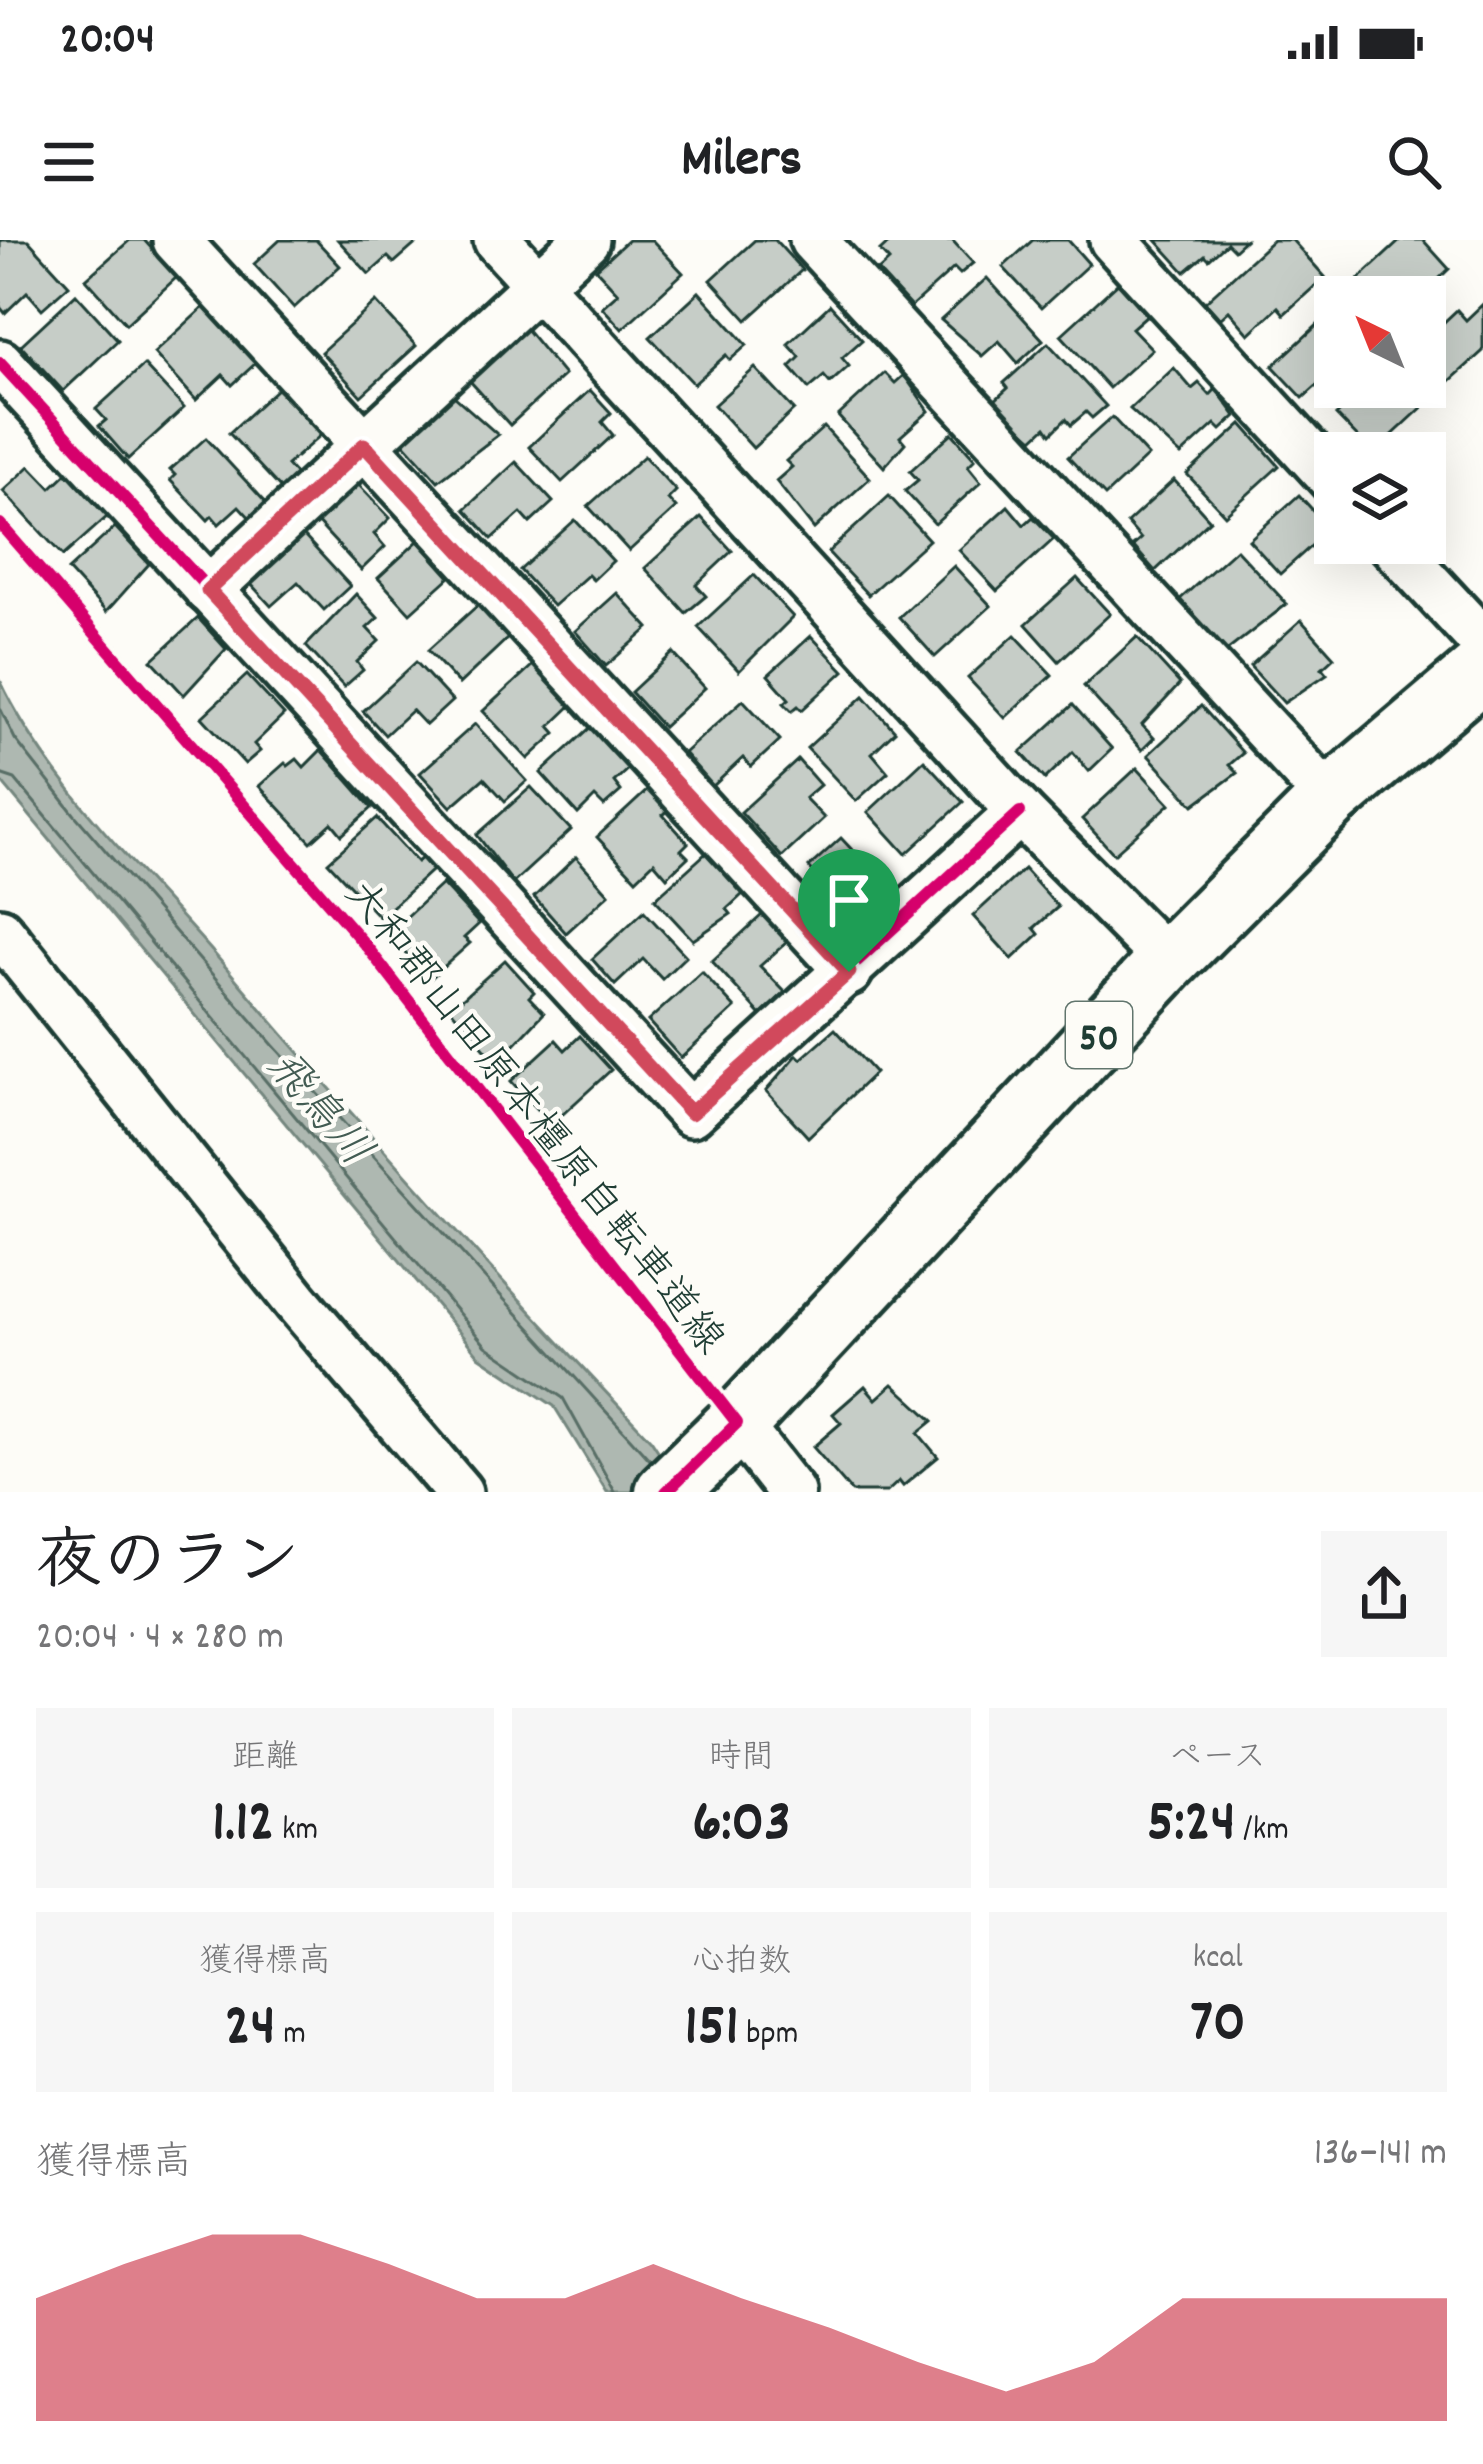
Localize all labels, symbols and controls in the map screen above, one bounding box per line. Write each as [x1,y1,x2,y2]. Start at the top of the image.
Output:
text: 20:04 [60,10,155,74]
text: Milers [681,124,802,201]
icon: menu [36,129,102,195]
icon: search [1381,129,1447,195]
north arrow [1314,276,1446,408]
map controls [1314,276,1446,564]
button: layers [1314,432,1446,564]
pin [798,849,900,972]
icon: arrive [816,867,882,933]
street label: 大和郡山田原本橿原自転車道線 [327,869,736,1369]
road number: 50 [1066,1002,1132,1068]
water label: 飛鳥川 [249,1038,385,1183]
text: 夜のラン [36,1520,300,1614]
button: share [1321,1531,1447,1657]
text: 20:04 · 4 × 280 m [36,1612,284,1667]
text: 距離 [232,1736,298,1783]
text: 時間 [708,1736,774,1783]
text: ペース [1169,1736,1266,1783]
text: 1.12 [212,1783,275,1869]
text: 6:03 [692,1783,791,1869]
text: 5:24 [1147,1783,1236,1869]
text: km [275,1808,318,1855]
text: /km [1236,1808,1289,1855]
text: kcal [1193,1936,1243,1983]
text: 獲得標高 [199,1940,331,1987]
text: 心拍数 [692,1940,791,1987]
text: 70 [1190,1983,1246,2069]
text: 24 [224,1987,276,2073]
text: 151 [685,1987,739,2073]
text: m [276,2012,306,2059]
text: bpm [739,2012,798,2059]
text: 136–141 m [1314,2128,1447,2183]
text: 獲得標高 [36,2138,192,2193]

